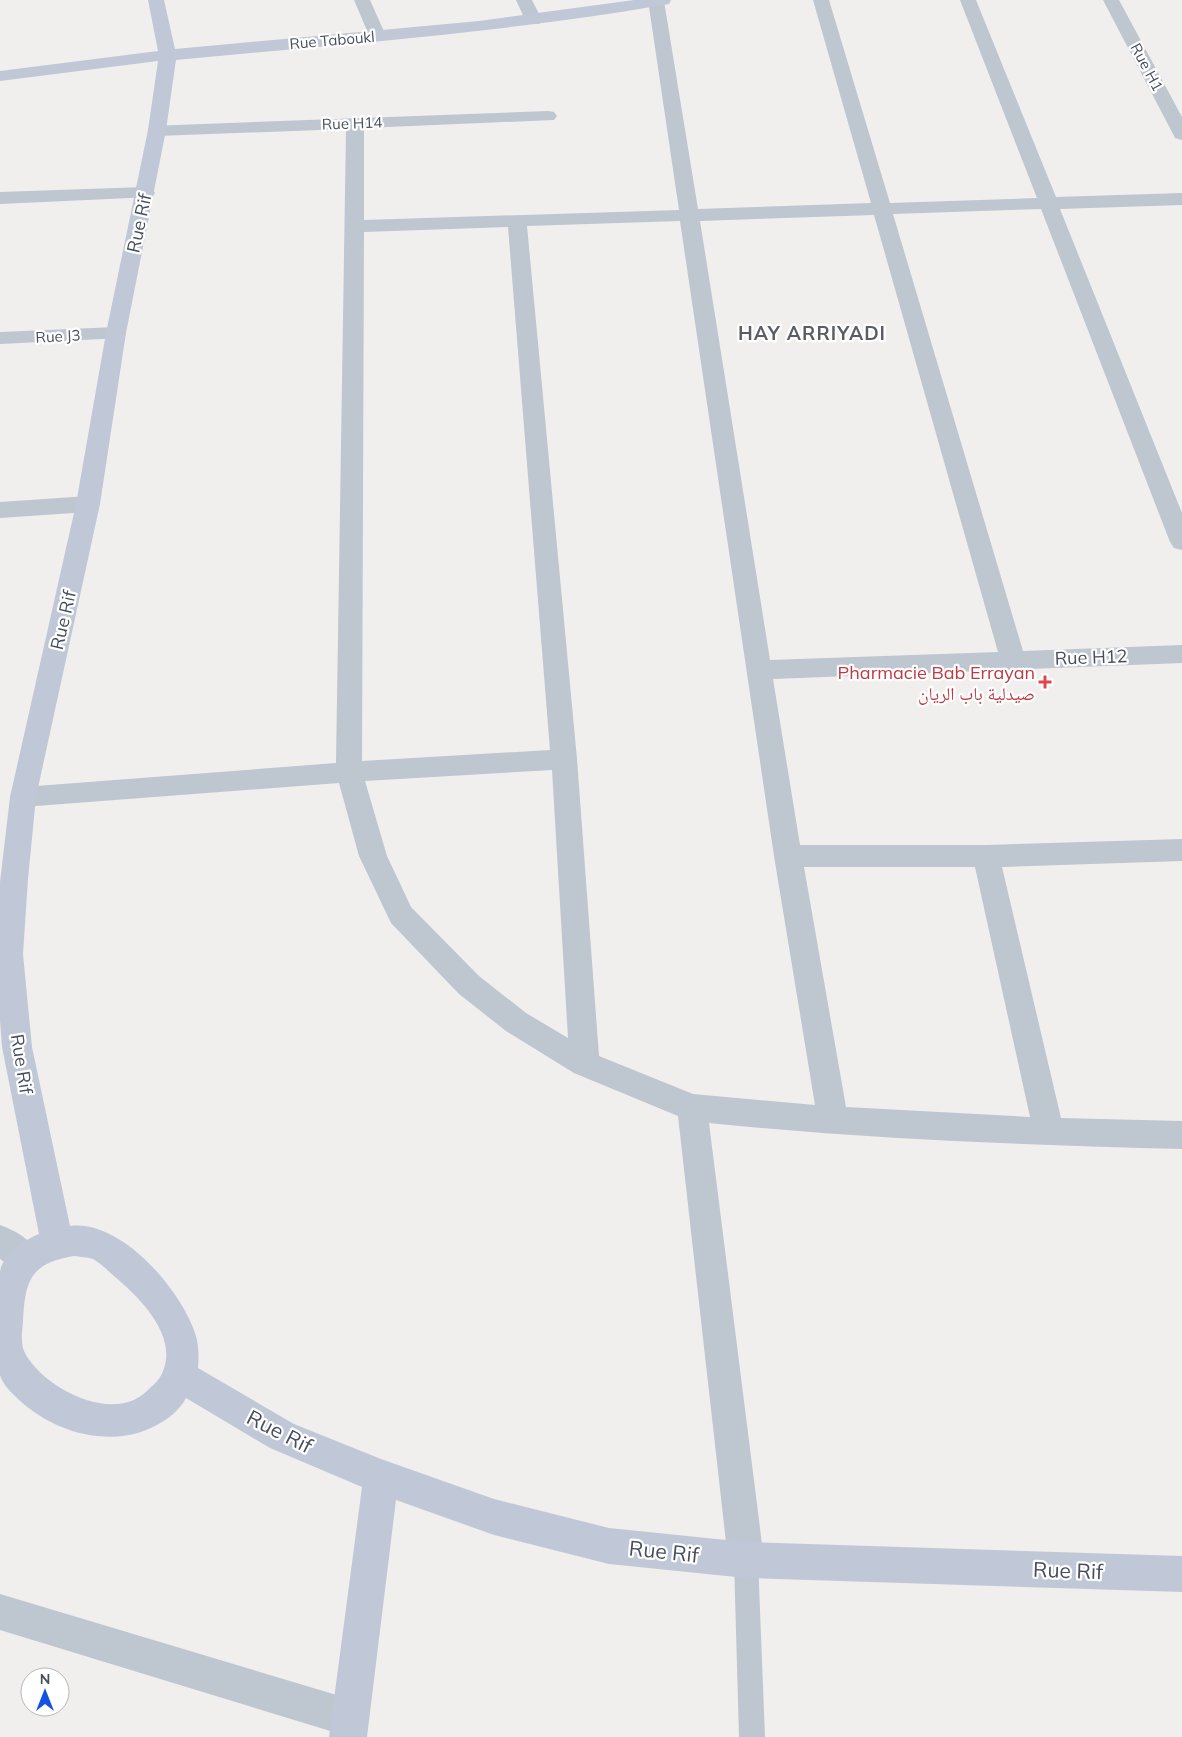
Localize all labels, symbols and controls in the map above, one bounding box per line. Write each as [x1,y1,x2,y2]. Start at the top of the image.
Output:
street label: Rue Taboukl [289,27,375,53]
street label: Rue H1 [1126,40,1168,94]
street label: Rue H14 [321,112,383,134]
street label: Rue Rif [121,190,157,255]
district label: HAY ARRIYADI [738,321,886,345]
street label: Rue J3 [35,325,81,347]
street label: Rue Rif [45,587,81,652]
street label: Rue H12 [1054,644,1128,670]
place label: Pharmacie Bab Errayan صيدلية باب الريان [838,661,1035,705]
marker: Pharmacie Bab Errayan صيدلية باب الريان [1039,676,1051,688]
street label: Rue Rif [6,1032,38,1096]
street label: Rue Rif [243,1403,318,1459]
street label: Rue Rif [628,1534,701,1568]
street label: Rue Rif [1032,1556,1104,1584]
north arrow [20,1667,70,1717]
text: N [40,1670,50,1688]

